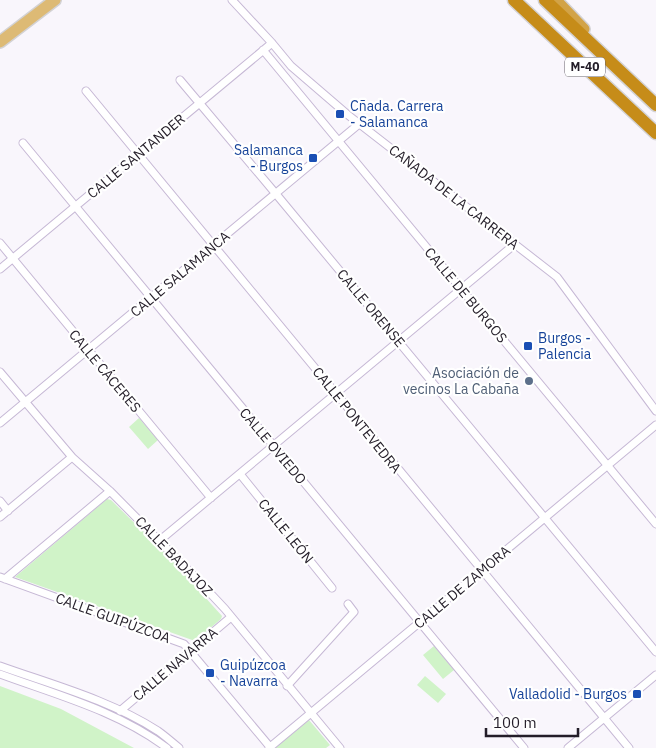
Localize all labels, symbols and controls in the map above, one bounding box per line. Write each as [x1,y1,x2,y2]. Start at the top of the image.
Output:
road number: M-40 [565,58,605,76]
place label: Cñada. Carrera - Salamanca [350,97,444,131]
marker: Cñada. Carrera - Salamanca [334,108,346,120]
street label: CALLE SANTANDER [83,110,189,202]
place label: Salamanca - Burgos [234,141,304,175]
street label: CAÑADA DE LA CARRERA [385,141,523,253]
marker: Salamanca - Burgos [307,152,319,164]
street label: CALLE SALAMANCA [127,227,233,321]
street label: CALLE DE BURGOS [421,244,511,346]
street label: CALLE ORENSE [333,265,409,351]
street label: CALLE CÁCERES [65,325,146,416]
place label: Burgos - Palencia [538,329,592,363]
marker: Burgos - Palencia [522,340,534,352]
street label: CALLE PONTEVEDRA [309,363,405,477]
place label: Asociación de vecinos La Cabaña [403,364,520,398]
marker: Asociación de vecinos La Cabaña [523,375,535,387]
street label: CALLE OVIEDO [236,404,310,488]
street label: CALLE LEÓN [254,494,318,567]
street label: CALLE BADAJOZ [131,512,217,600]
street label: CALLE DE ZAMORA [410,541,514,633]
street label: CALLE GUIPÚZCOA [53,588,173,647]
street label: CALLE NAVARRA [129,623,221,705]
place label: Guipúzcoa - Navarra [220,656,286,690]
marker: Guipúzcoa - Navarra [204,667,216,679]
place label: Valladolid - Burgos [509,685,627,703]
marker: Valladolid - Burgos [631,688,643,700]
scale bar [486,706,578,738]
text: 100 m [493,713,537,732]

